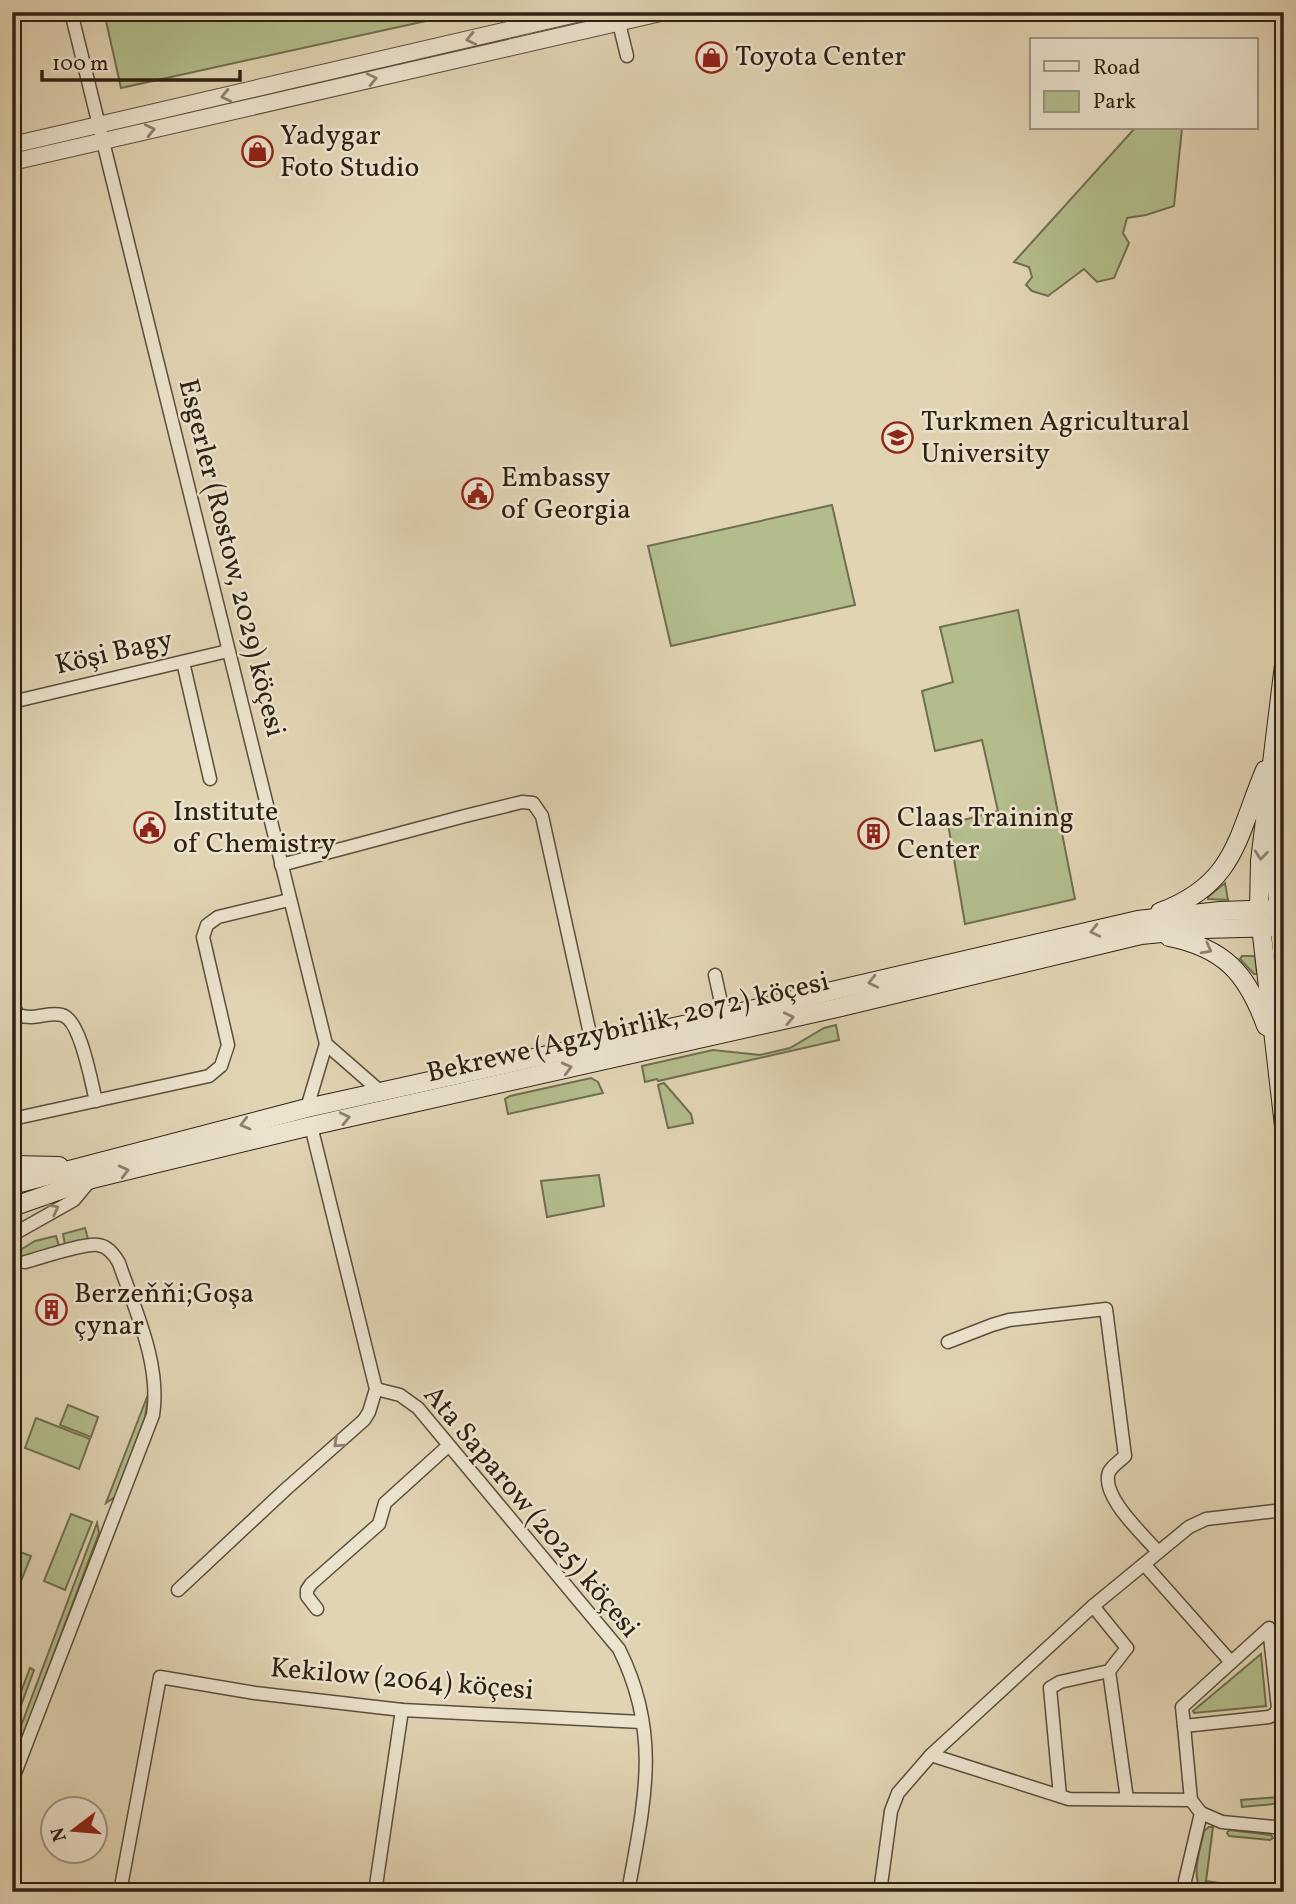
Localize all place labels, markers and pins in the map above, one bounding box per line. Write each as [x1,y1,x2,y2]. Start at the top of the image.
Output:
place label: Toyota Center [735,38,906,77]
shop icon: Toyota Center [695,40,729,74]
place label: Yadygar Foto Studio [280,117,419,188]
shop icon: Yadygar Foto Studio [240,135,274,169]
place label: Turkmen Agricultural University [921,403,1190,474]
school or university icon: Turkmen Agricultural University [881,421,915,455]
place label: Embassy of Georgia [501,459,631,530]
public building icon: Embassy of Georgia [461,477,495,511]
place label: Institute of Chemistry [173,793,336,864]
place label: Claas Training Center [897,799,1074,870]
public building icon: Institute of Chemistry [133,811,167,845]
building icon: Claas Training Center [857,817,891,851]
place label: Berzeňňi;Goşa çynar [74,1275,254,1346]
building icon: Berzeňňi;Goşa çynar [34,1293,68,1327]

